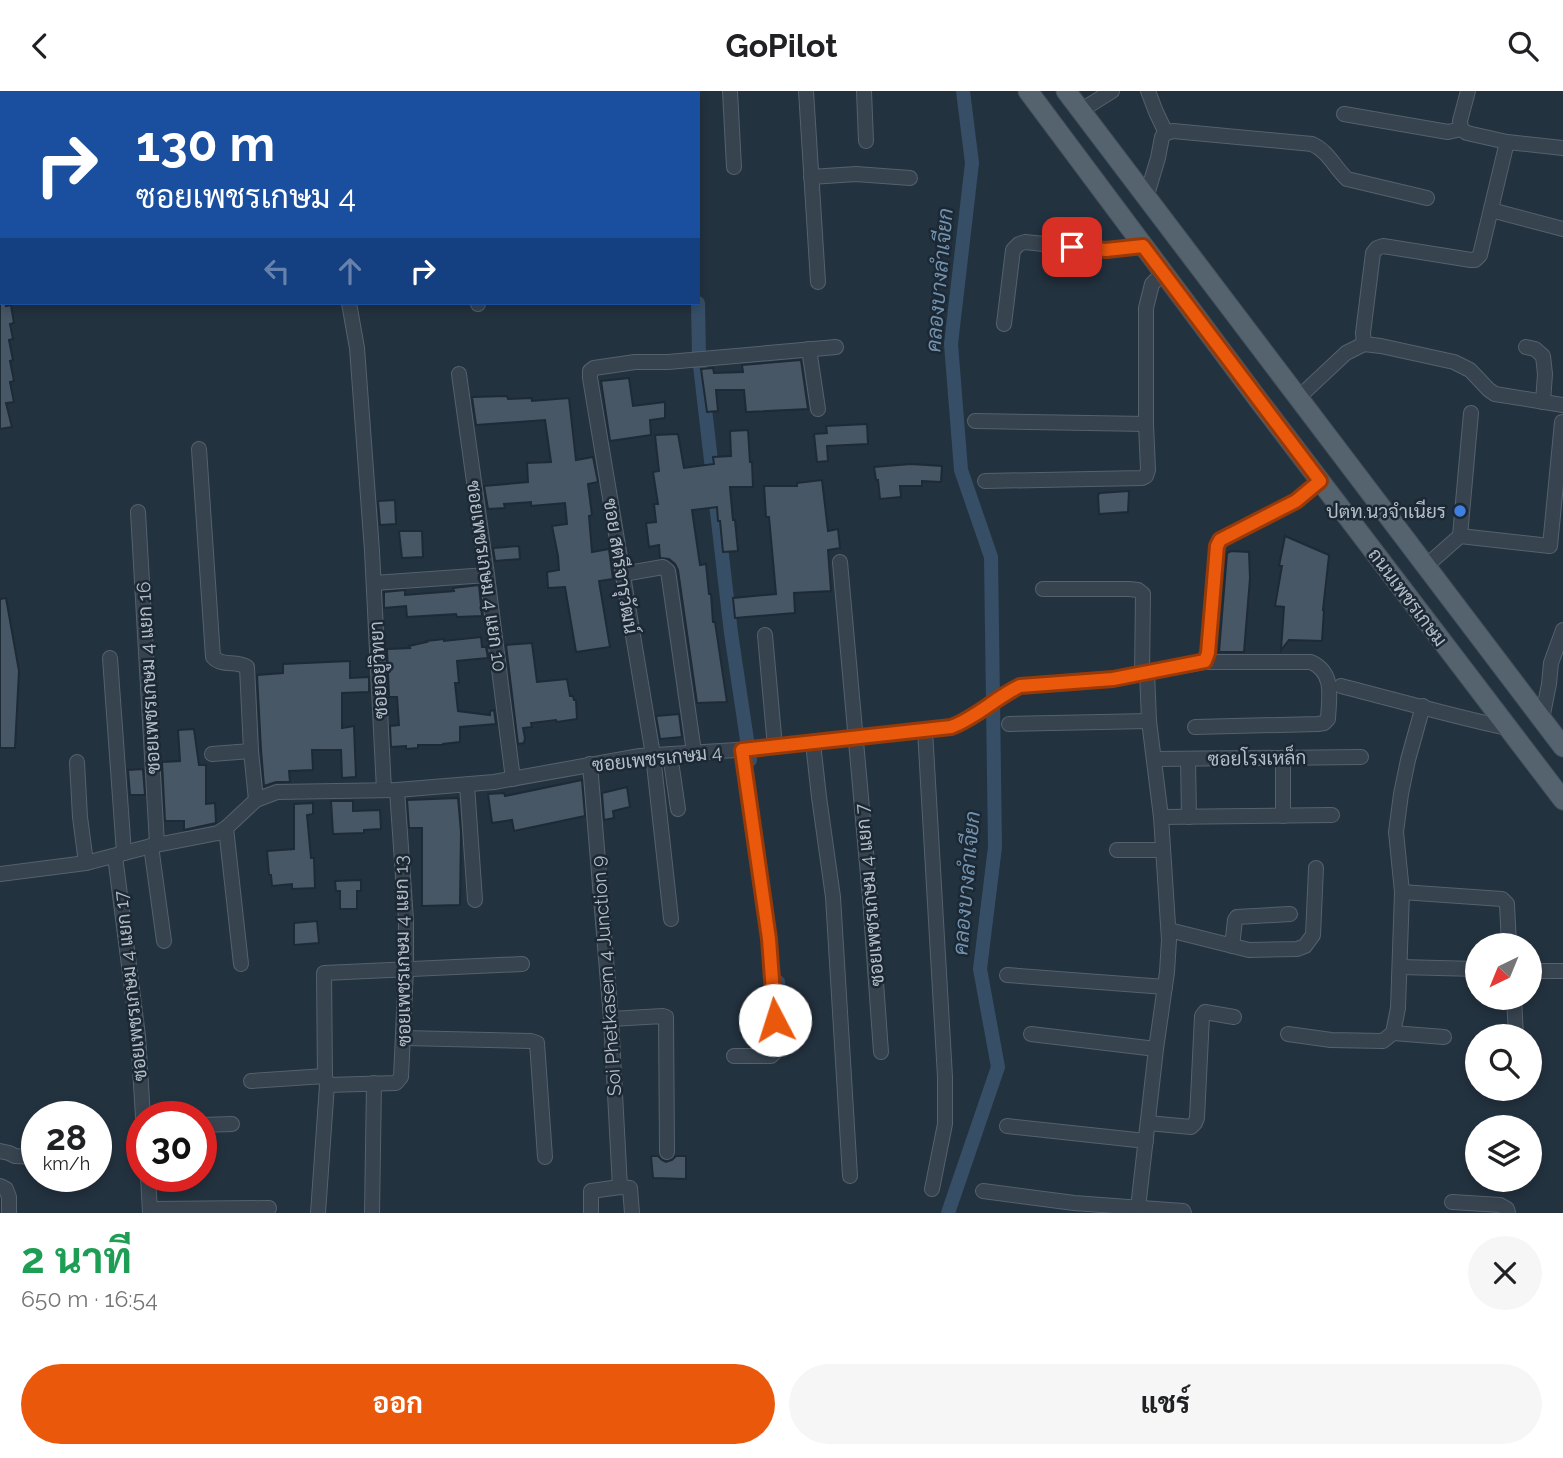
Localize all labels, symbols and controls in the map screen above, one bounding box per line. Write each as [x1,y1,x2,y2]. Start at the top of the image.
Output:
icon: back [21,27,59,65]
text: GoPilot [726,27,837,64]
icon: search [1504,27,1542,65]
text: 130 m [136,115,275,172]
icon: right [21,119,112,210]
text: ซอยเพชรเกษม 4 [136,178,356,215]
water label: คลองบางลำเจียก [920,207,958,353]
pin [1042,217,1102,277]
icon: arrive [1053,228,1091,266]
icon: left [258,252,296,290]
icon: ahead [331,252,369,290]
icon: right [404,252,442,290]
street label: ซอยเพชรเกษม 4 แยก 10 [463,479,511,673]
street label: ซอย สตรีจารุวัฒน์ [597,497,644,636]
place label: ปตท.นวจำเนียร [1326,499,1446,522]
marker: ปตท.นวจำเนียร [1452,503,1468,519]
street label: ถนนเพชรเกษม [1364,544,1452,650]
street label: ซอยเพชรเกษม 4 แยก 16 [132,581,164,775]
street label: ซอยอยู่วิทยา [364,620,395,720]
street label: ซอยเพชรเกษม 4 [591,740,723,776]
street label: ซอยโรงเหล็ก [1207,744,1307,770]
street label: ซอยเพชรเกษม 4 แยก 7 [850,803,888,987]
water label: คลองบางลำเจียก [947,810,985,956]
street label: ซอยเพชรเกษม 4 แยก 13 [389,855,415,1047]
street label: Soi Phetkasem 4 Junction 9 [587,855,625,1097]
street label: ซอยเพชรเกษม 4 แยก 17 [109,890,151,1082]
north arrow [1465,933,1542,1010]
map controls [1465,933,1542,1192]
position arrow [738,983,812,1057]
button: search [1465,1024,1542,1101]
speed limit sign: 30 [126,1101,217,1192]
button: layers [1465,1115,1542,1192]
text: 28 [46,1117,87,1158]
text: km/h [43,1153,90,1174]
text: 2 นาที [21,1234,132,1283]
button: close [1468,1236,1542,1310]
text: 650 m · 16:54 [21,1285,158,1312]
button: ออก [21,1364,775,1444]
button: แชร์ [789,1364,1542,1444]

